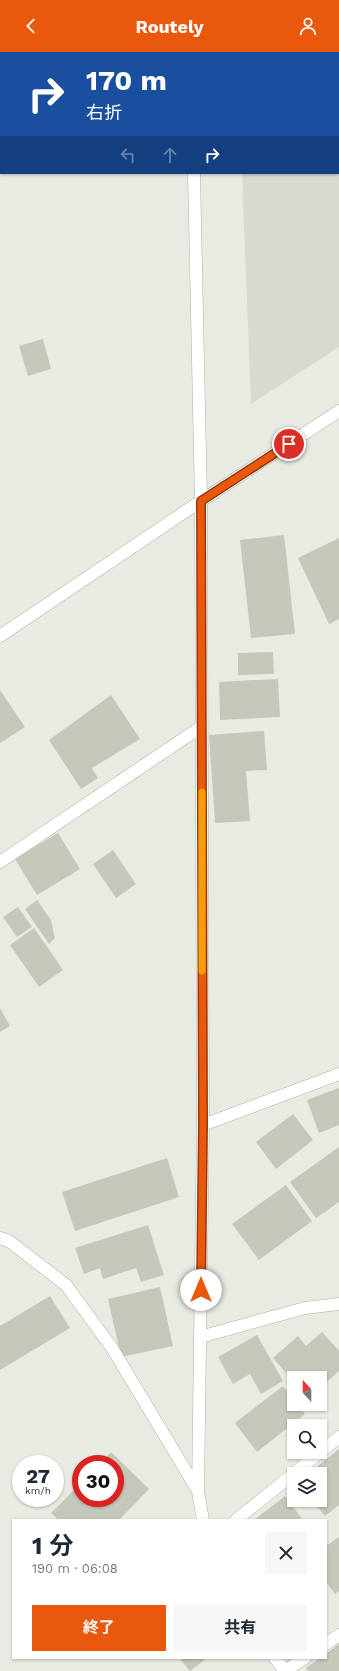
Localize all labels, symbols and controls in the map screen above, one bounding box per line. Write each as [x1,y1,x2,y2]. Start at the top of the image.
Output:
icon: back [20,15,42,37]
icon: person [297,15,319,37]
text: Routely [135,16,204,37]
text: 170 m [86,64,167,97]
icon: right [20,68,72,120]
text: 右折 [86,102,122,123]
icon: left [117,144,139,166]
icon: ahead [159,144,181,166]
icon: right [201,144,223,166]
pin [272,427,306,461]
icon: arrive [278,433,300,455]
position arrow [180,1269,222,1311]
north arrow [287,1371,327,1411]
map controls [287,1371,327,1507]
button: search [287,1419,327,1459]
speed limit sign: 30 [72,1455,124,1507]
text: 27 [26,1464,50,1488]
button: layers [287,1467,327,1507]
text: km/h [25,1485,51,1496]
text: 1 分 [32,1532,73,1560]
button: close [265,1532,307,1574]
text: 190 m · 06:08 [32,1561,118,1576]
button: 終了 [32,1605,166,1651]
button: 共有 [174,1605,307,1651]

